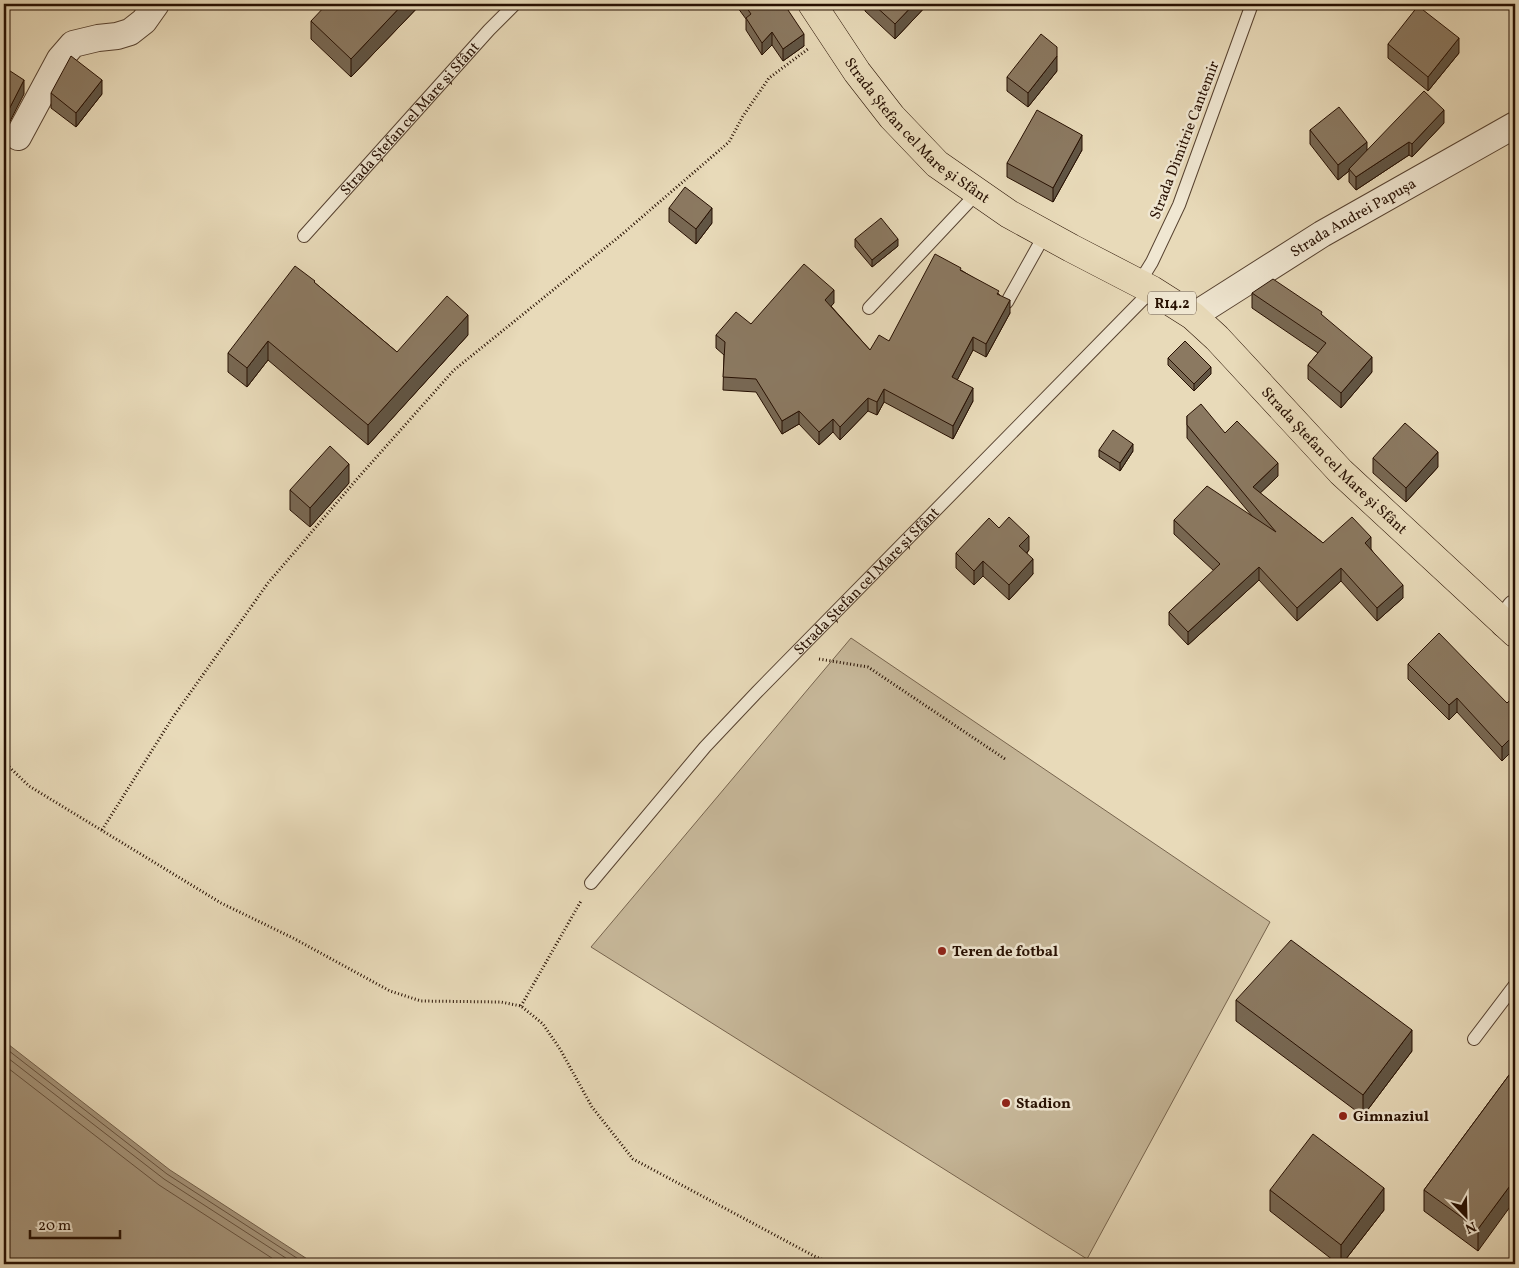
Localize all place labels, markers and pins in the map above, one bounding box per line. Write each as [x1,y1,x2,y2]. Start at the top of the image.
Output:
place label: Teren de fotbal [952,942,1058,963]
marker: Teren de fotbal [936,945,948,957]
place label: Stadion [1016,1094,1071,1115]
marker: Stadion [1000,1097,1012,1109]
place label: Gimnaziul [1353,1107,1429,1128]
marker: Gimnaziul [1337,1110,1349,1122]

